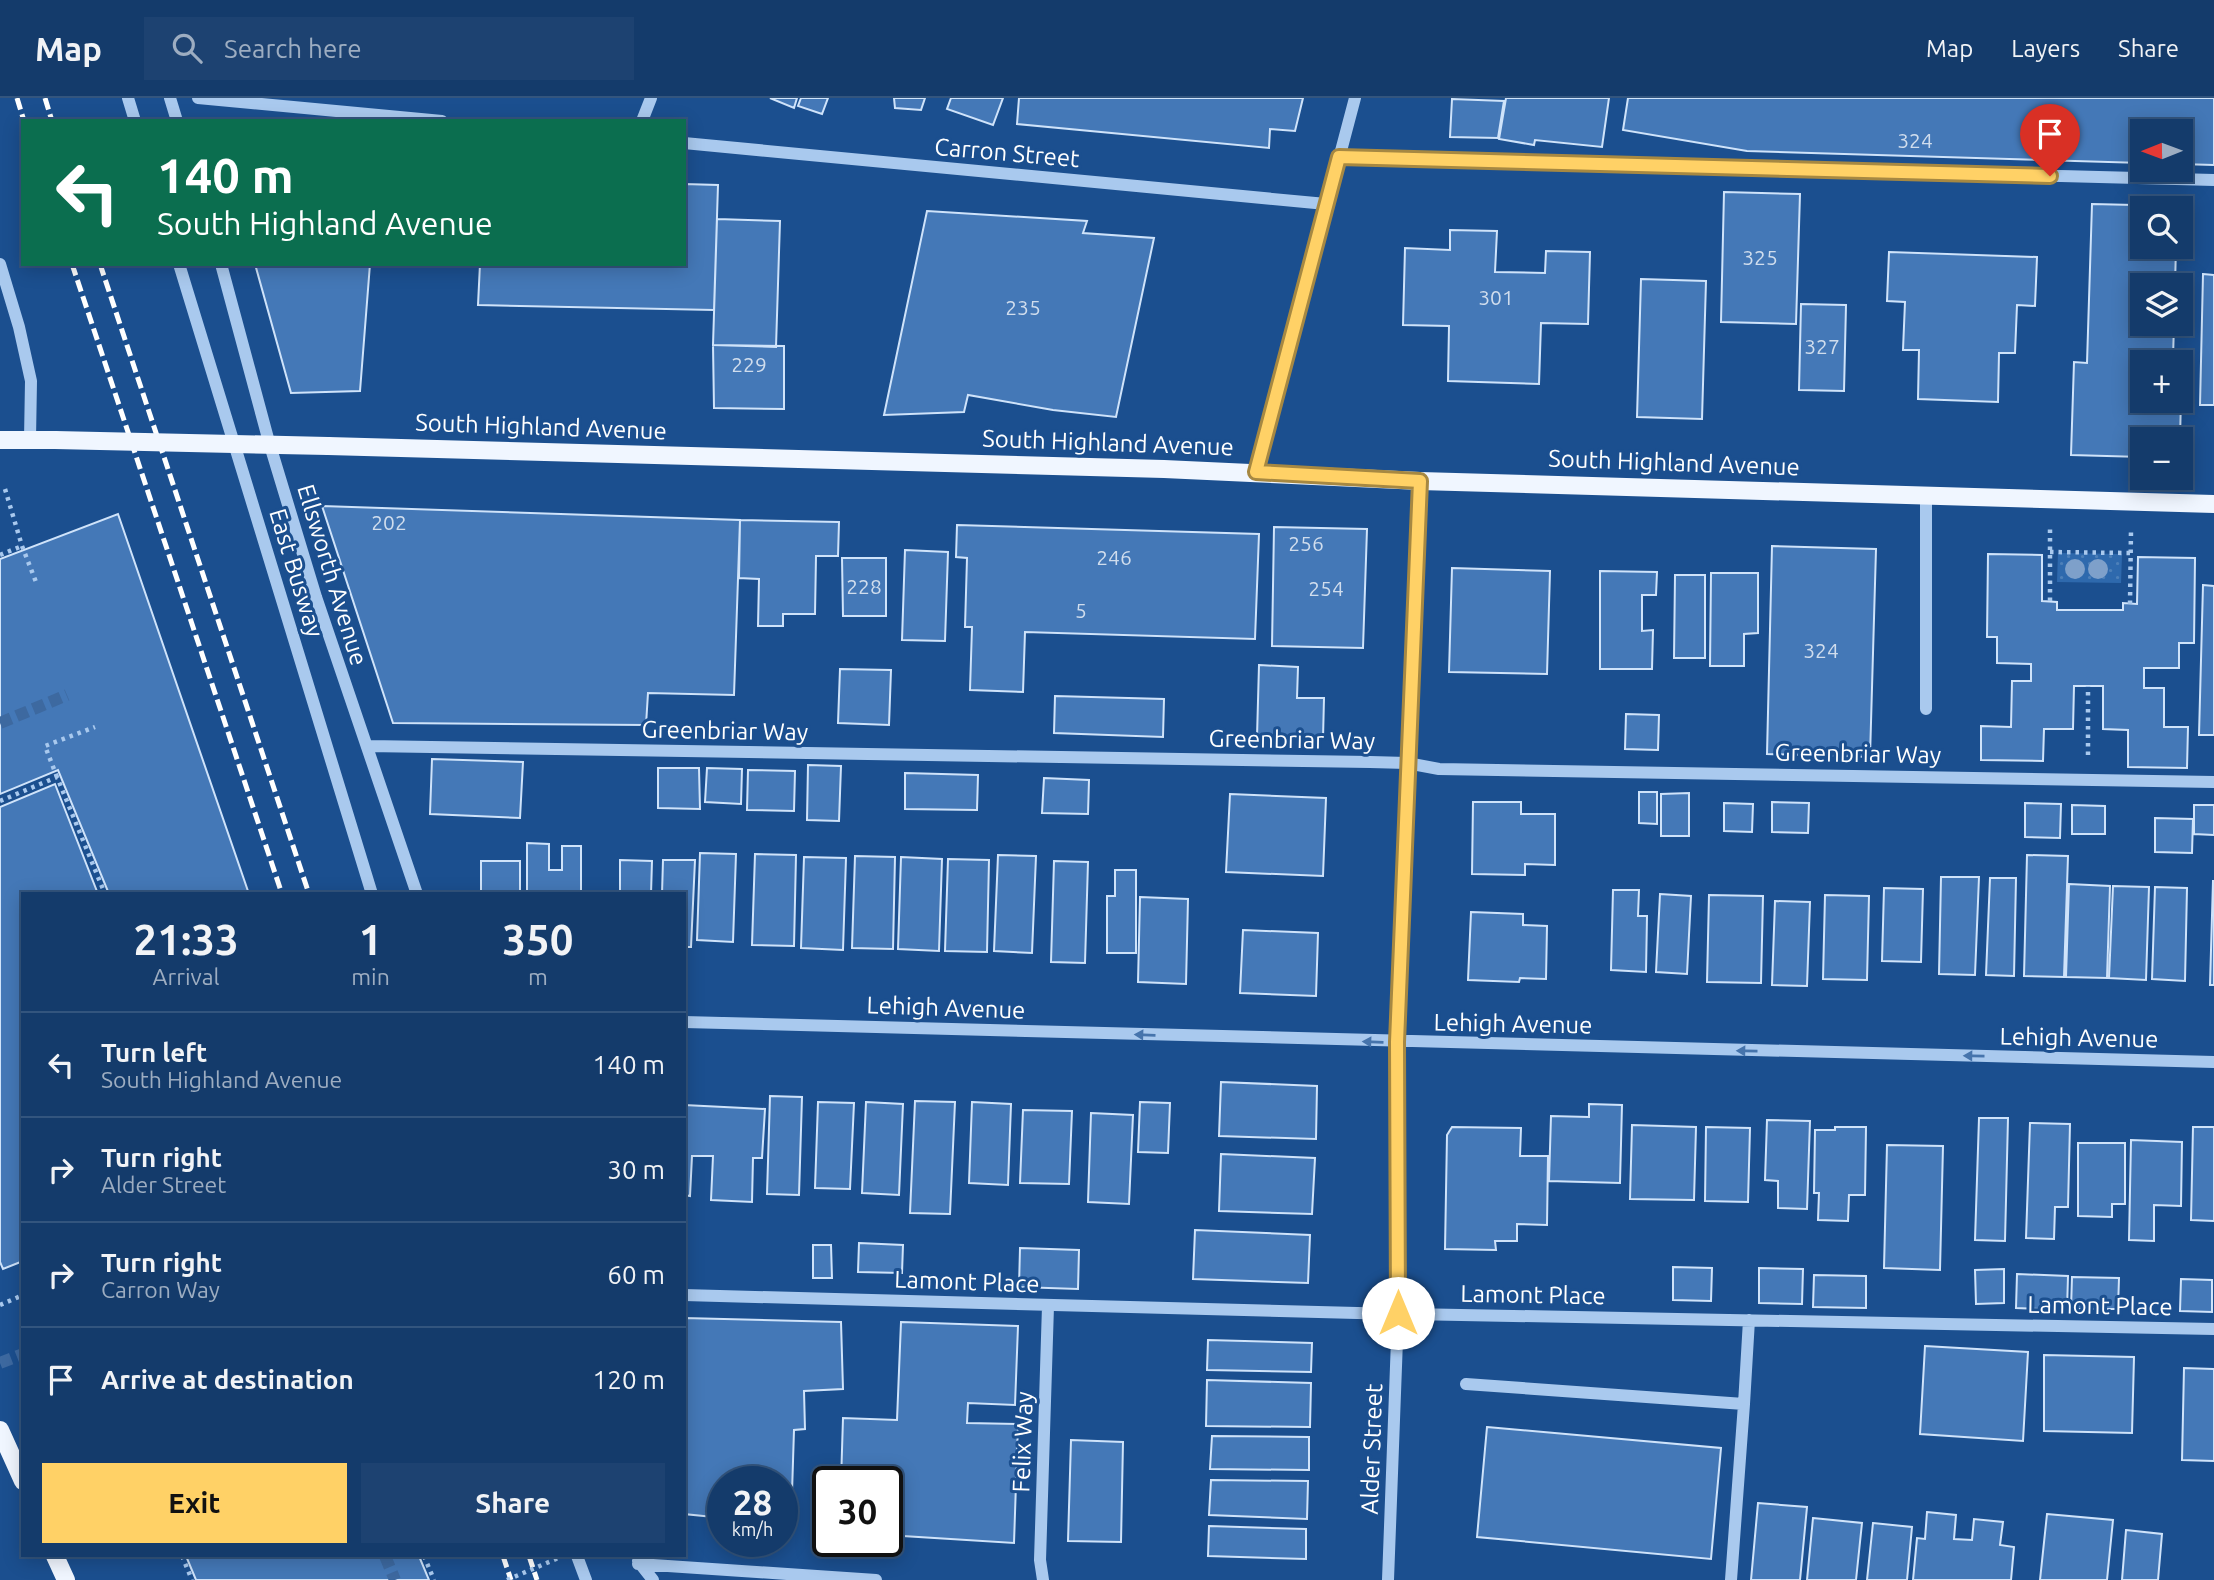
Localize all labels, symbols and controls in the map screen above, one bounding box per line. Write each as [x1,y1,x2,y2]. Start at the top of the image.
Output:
search box [144,17,634,80]
icon: search [168,29,206,67]
text: Map [35,30,102,67]
text: Search here [224,34,362,63]
text: Map [1926,35,1973,62]
text: Layers [2011,35,2080,62]
text: Share [2118,35,2179,62]
pin [2020,104,2080,176]
icon: arrive [2031,115,2069,153]
north arrow [2130,119,2193,182]
map controls [2130,119,2193,490]
house number: 324 [1897,128,1933,152]
street label: Carron Street [933,133,1081,172]
icon: left [42,147,133,238]
text: 140 m [157,147,294,202]
button: search [2130,196,2193,259]
text: South Highland Avenue [157,205,493,241]
house number: 325 [1742,245,1778,269]
button: layers [2130,273,2193,336]
house number: 301 [1478,285,1514,309]
house number: 235 [1005,295,1041,319]
house number: 327 [1804,334,1840,358]
button: + [2130,350,2193,413]
house number: 229 [731,352,767,376]
street label: South Highland Avenue [415,409,667,444]
street label: South Highland Avenue [982,425,1234,460]
button: − [2130,427,2193,490]
street label: South Highland Avenue [1548,445,1800,480]
street label: Ellsworth Avenue [292,481,373,669]
street label: East Busway [264,505,329,641]
house number: 202 [371,510,407,534]
house number: 256 [1288,531,1324,555]
house number: 246 [1096,545,1132,569]
house number: 228 [846,574,882,598]
house number: 254 [1308,576,1344,600]
house number: 5 [1075,598,1087,622]
house number: 324 [1803,638,1839,662]
street label: Greenbriar Way [641,716,809,745]
street label: Greenbriar Way [1208,725,1376,754]
street label: Greenbriar Way [1774,739,1942,768]
text: 21:33 [134,916,239,963]
text: 1 [359,916,382,963]
text: 350 [502,916,573,963]
text: Arrival [153,964,220,989]
text: min [351,964,390,989]
text: m [528,964,548,989]
street label: Lehigh Avenue [866,991,1026,1024]
street label: Lehigh Avenue [1433,1009,1593,1038]
street label: Lehigh Avenue [1999,1023,2159,1052]
one-way arrow [1134,1030,1156,1041]
one-way arrow [1361,1036,1383,1047]
text: Turn left [101,1038,207,1067]
one-way arrow [1736,1045,1758,1056]
icon: left [42,1046,80,1084]
text: 140 m [593,1050,665,1079]
one-way arrow [1963,1051,1985,1062]
text: South Highland Avenue [101,1067,342,1092]
text: Turn right [101,1143,222,1172]
icon: right [42,1151,80,1189]
text: 30 m [607,1155,665,1184]
text: Alder Street [101,1172,226,1197]
text: Turn right [101,1248,222,1277]
icon: right [42,1256,80,1294]
text: 60 m [607,1260,665,1289]
street label: Lamont Place [894,1265,1040,1298]
position arrow [1361,1276,1435,1350]
text: Carron Way [101,1277,220,1302]
street label: Lamont Place [1460,1280,1606,1309]
street label: Lamont Place [2027,1291,2173,1320]
icon: arrive [42,1361,80,1399]
text: Arrive at destination [101,1365,354,1394]
text: 120 m [593,1365,665,1394]
street label: Alder Street [1356,1383,1387,1515]
street label: Felix Way [1007,1391,1038,1493]
button: Exit [42,1463,347,1543]
button: Share [361,1463,665,1543]
speed limit sign: 30 [812,1466,903,1557]
text: 28 [733,1482,772,1522]
text: km/h [732,1519,773,1539]

